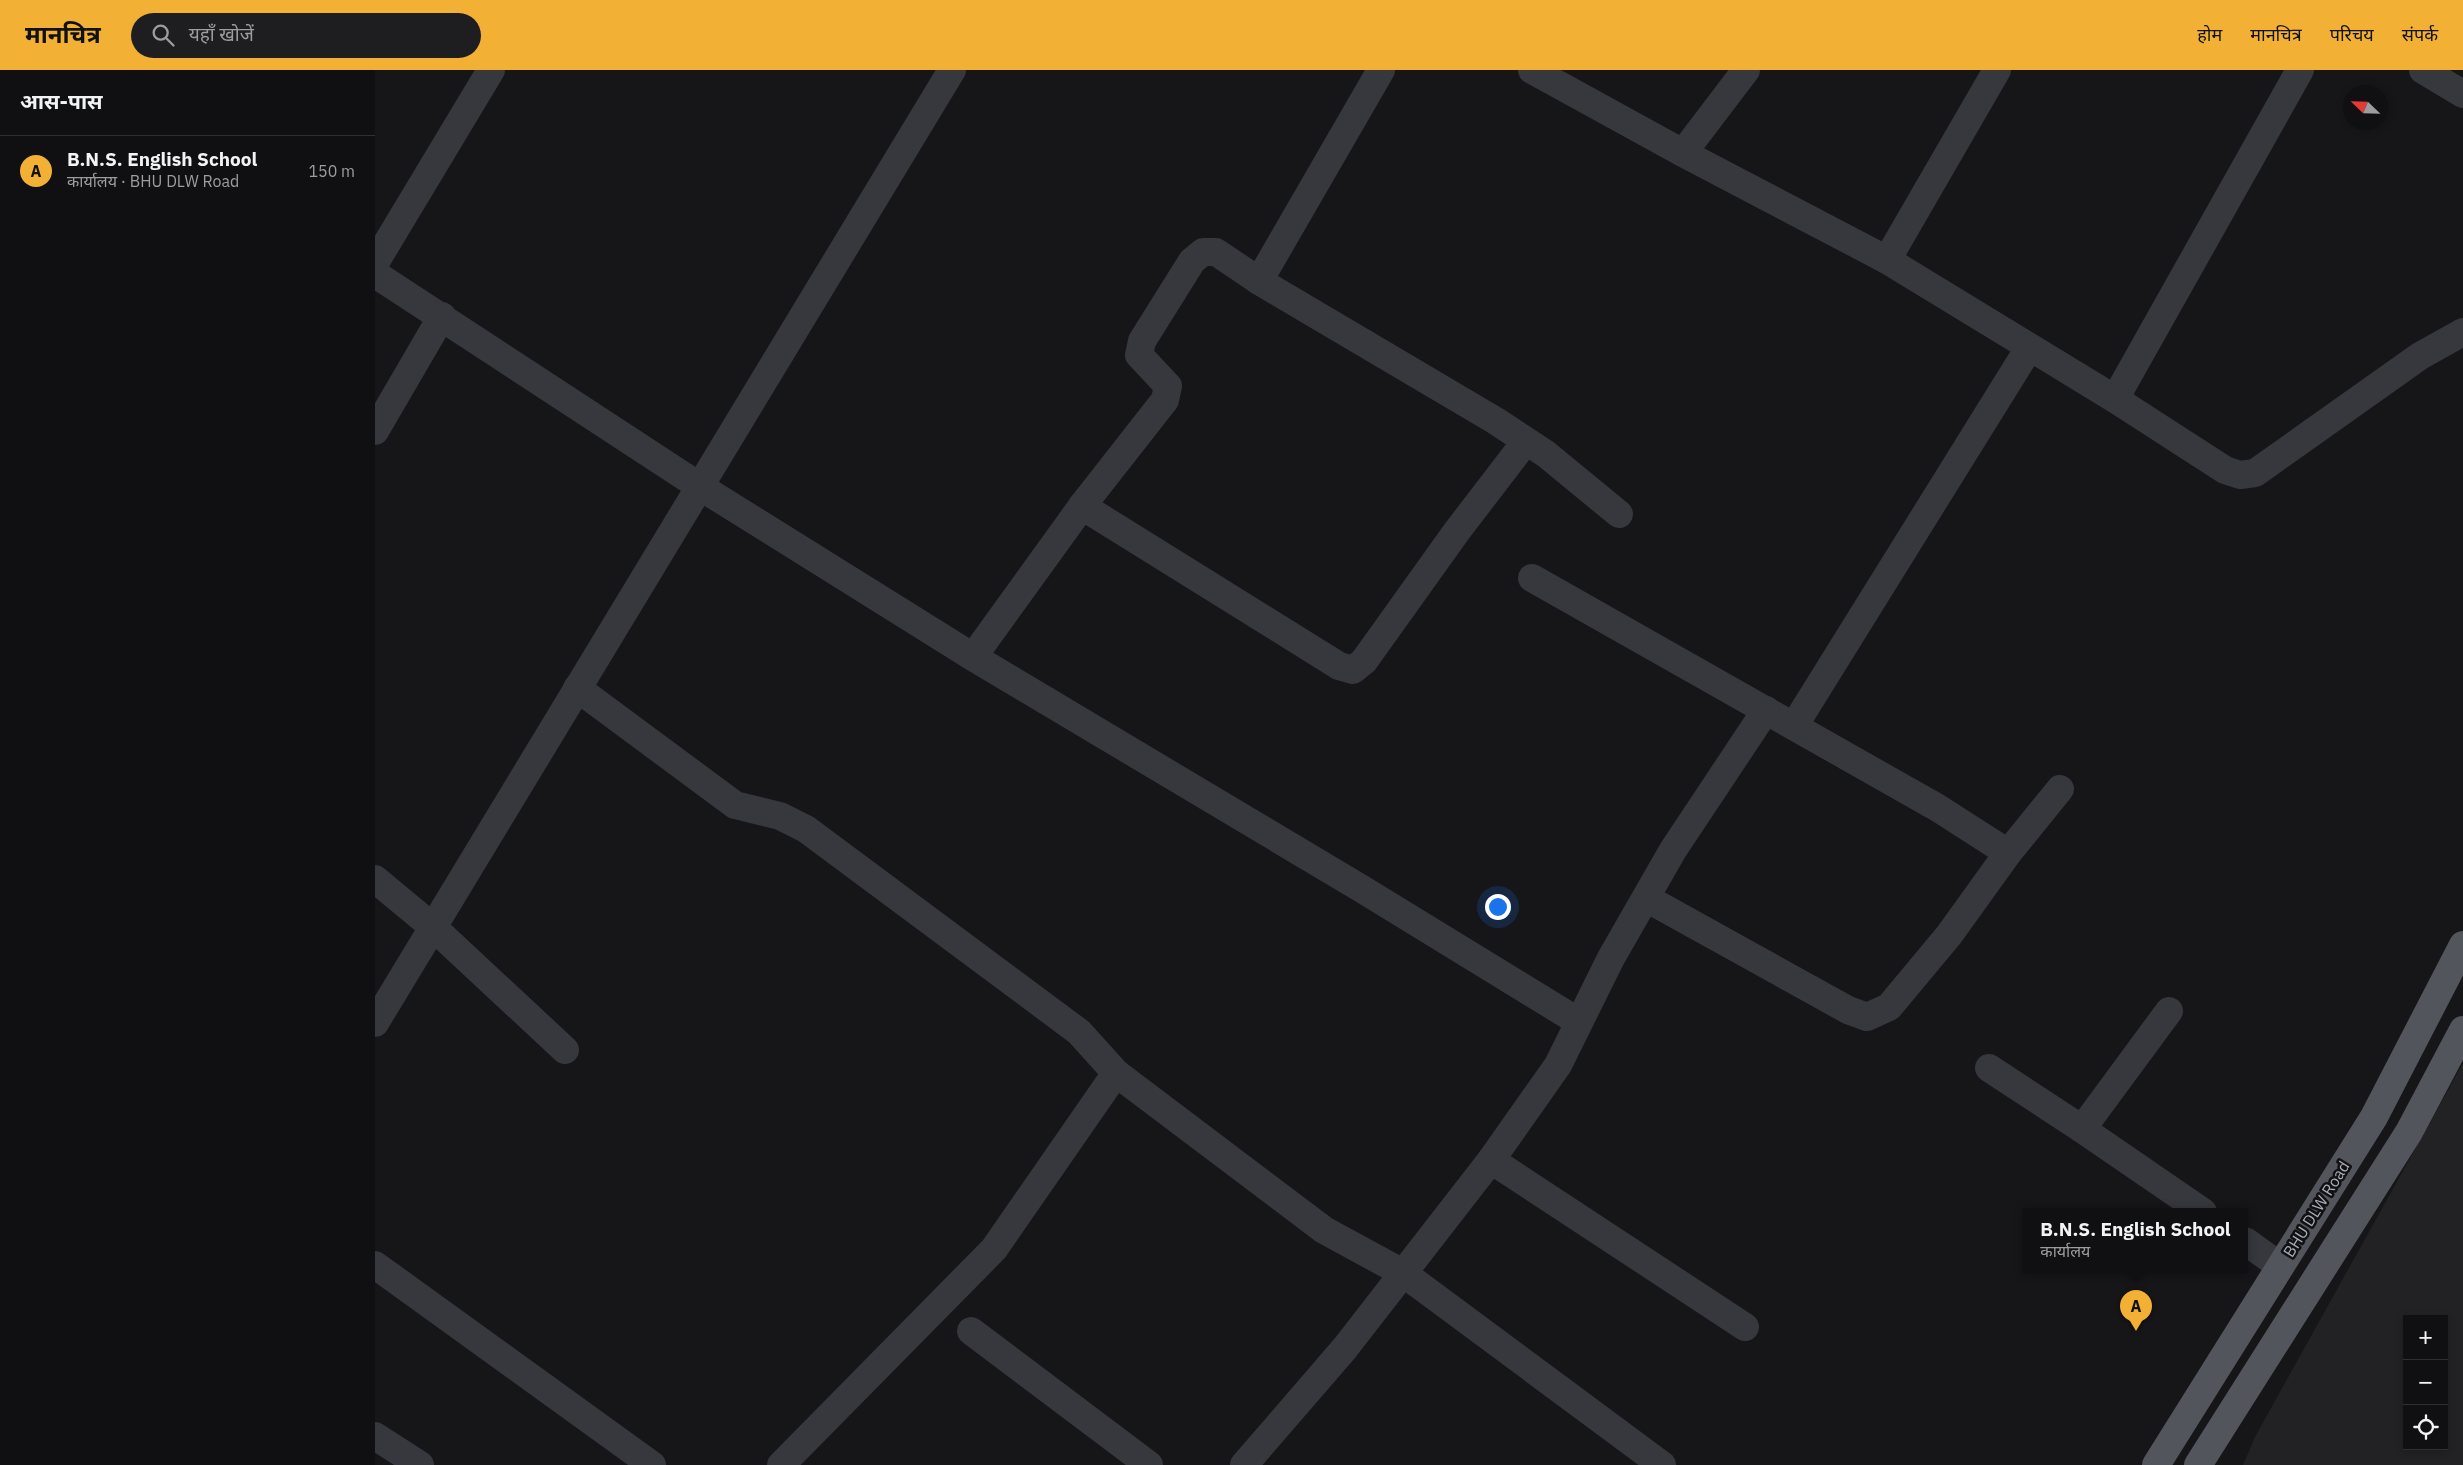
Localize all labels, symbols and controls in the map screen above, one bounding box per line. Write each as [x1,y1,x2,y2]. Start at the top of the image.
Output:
search box [131,13,481,58]
text: मानचित्र [25,18,101,50]
icon: search [149,21,177,49]
text: यहाँ खोजें [189,22,254,46]
text: होम [2197,23,2222,46]
text: मानचित्र [2250,23,2302,46]
text: परिचय [2330,23,2374,46]
text: संपर्क [2402,23,2438,46]
north arrow [2343,85,2388,130]
text: आस-पास [20,87,103,115]
text: B.N.S. English School [67,147,257,171]
text: A [31,161,41,181]
text: 150 m [308,161,355,181]
text: कार्यालय · BHU DLW Road [67,171,239,191]
your location [1485,894,1511,920]
street label: BHU DLW Road [2278,1157,2354,1261]
popup [2023,1208,2248,1273]
text: B.N.S. English School [2040,1217,2231,1241]
text: कार्यालय [2040,1241,2090,1261]
pin: A [2120,1290,2152,1331]
map controls [2403,1315,2448,1450]
button: + [2403,1315,2448,1360]
button: − [2403,1360,2448,1405]
button: locate [2403,1405,2448,1450]

